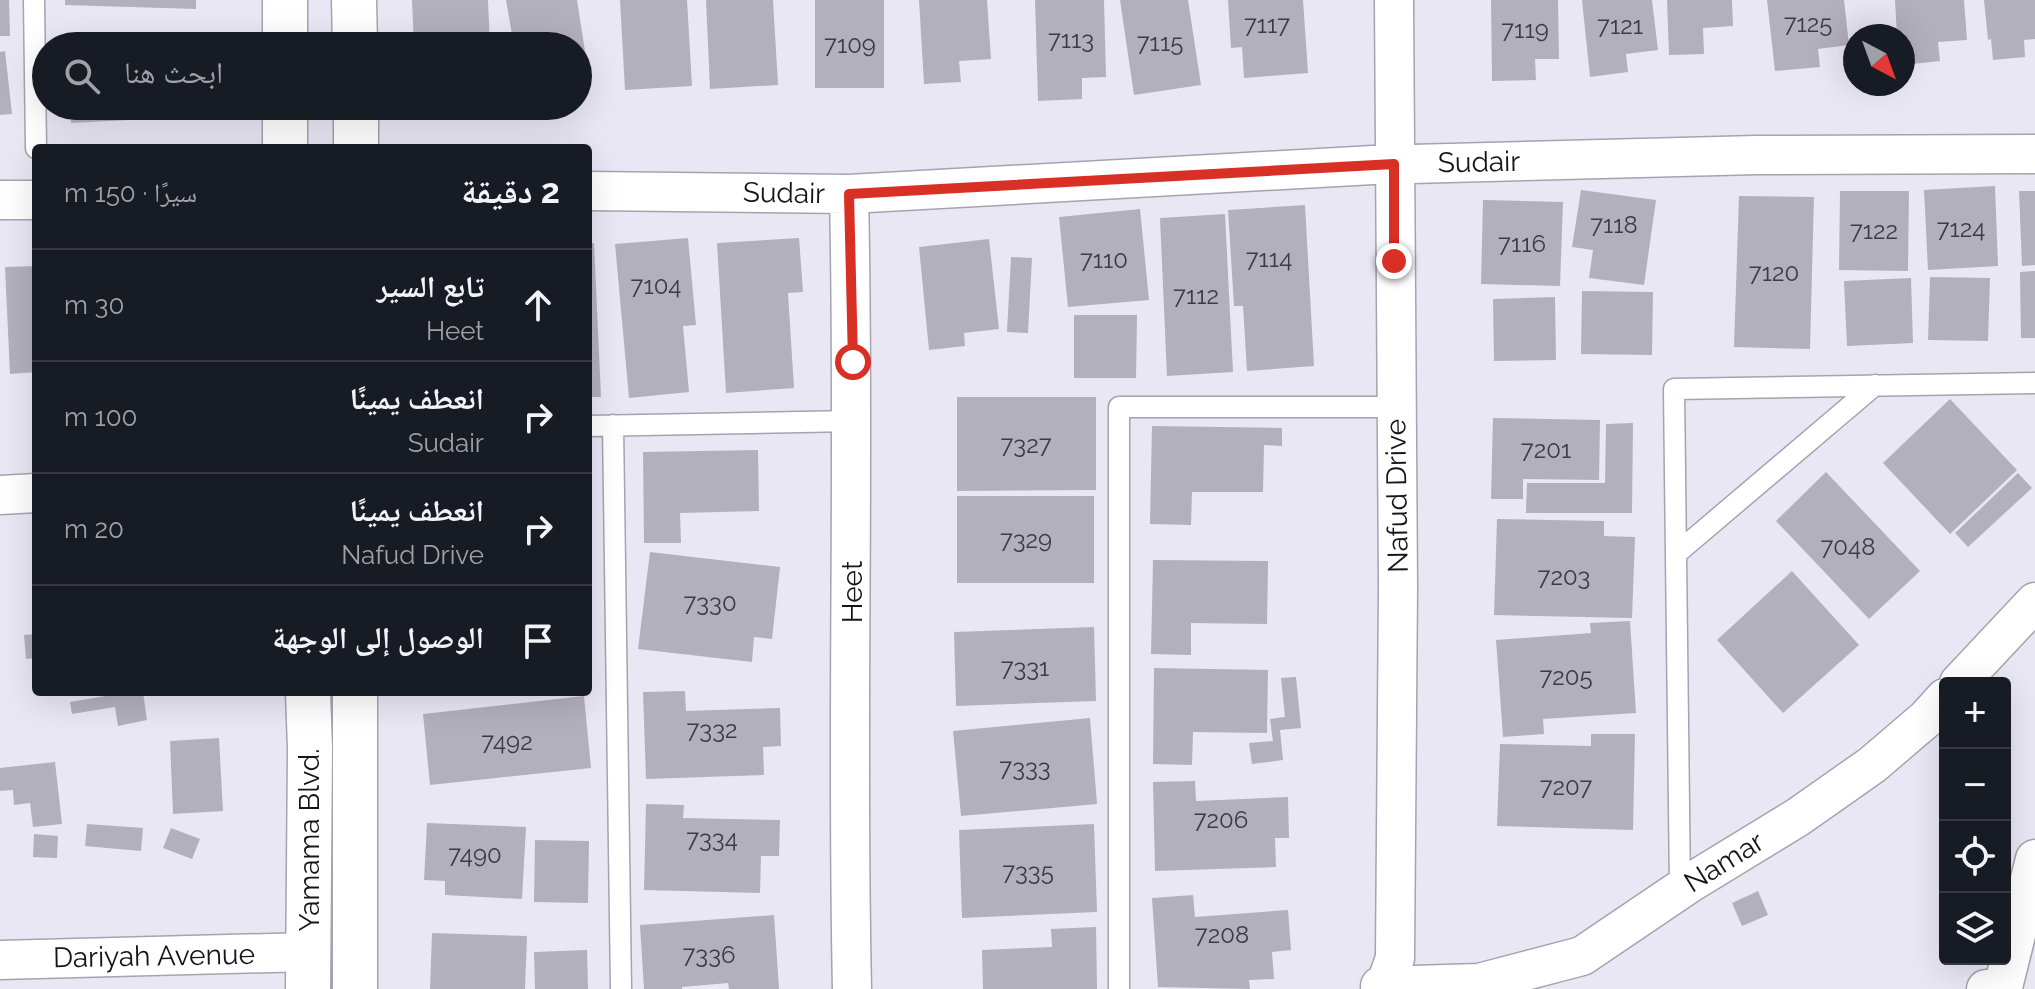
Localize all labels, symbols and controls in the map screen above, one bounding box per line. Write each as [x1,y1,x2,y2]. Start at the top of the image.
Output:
house number: 7125 [1784,9,1832,38]
house number: 7117 [1244,10,1290,39]
house number: 7121 [1597,11,1643,40]
house number: 7119 [1501,15,1549,44]
north arrow [1843,24,1915,96]
house number: 7113 [1048,25,1094,54]
house number: 7115 [1137,28,1183,57]
house number: 7109 [824,30,876,59]
search box [32,32,592,120]
icon: search [60,54,104,98]
text: ابحث هنا [124,55,223,90]
street label: Sudair [1438,145,1521,179]
text: 2 دقيقة [461,171,560,211]
street label: Sudair [743,176,826,210]
text: سيرًا · 150 m [64,178,197,208]
house number: 7118 [1590,210,1638,239]
house number: 7124 [1937,214,1985,243]
house number: 7122 [1850,216,1898,245]
house number: 7116 [1498,229,1546,258]
route end [1376,243,1412,279]
house number: 7114 [1246,244,1292,273]
house number: 7110 [1080,245,1128,274]
house number: 7120 [1749,258,1799,287]
text: تابع السير [377,269,484,304]
house number: 7104 [631,271,681,300]
house number: 7112 [1173,281,1219,310]
icon: ahead [516,283,560,327]
text: 30 m [64,290,124,320]
text: Heet [426,316,484,346]
route start [835,344,871,380]
text: انعطف يمينًا [350,381,484,416]
icon: right [516,395,560,439]
text: 100 m [64,402,138,432]
street label: Nafud Drive [1379,419,1415,573]
text: Sudair [408,428,484,458]
house number: 7327 [1001,430,1052,459]
house number: 7201 [1521,435,1571,464]
text: انعطف يمينًا [350,493,484,528]
icon: right [516,507,560,551]
text: 20 m [64,514,124,544]
house number: 7329 [1000,525,1052,554]
house number: 7048 [1821,532,1875,561]
text: Nafud Drive [341,540,484,570]
street label: Heet [836,560,869,623]
house number: 7203 [1538,562,1590,591]
house number: 7330 [683,588,737,617]
icon: arrive [516,619,560,663]
text: الوصول إلى الوجهة [272,620,484,655]
house number: 7331 [1001,653,1049,682]
house number: 7205 [1539,662,1593,691]
map controls [1939,677,2011,965]
button: + [1939,677,2011,749]
house number: 7332 [687,715,737,744]
house number: 7492 [481,727,533,756]
street label: Yamama Blvd. [293,749,326,932]
button: − [1939,749,2011,821]
house number: 7333 [999,753,1051,782]
house number: 7207 [1540,772,1593,801]
house number: 7206 [1194,805,1248,834]
button: locate [1939,821,2011,893]
house number: 7334 [686,824,738,853]
street label: Namar [1678,825,1770,899]
house number: 7490 [448,840,502,869]
house number: 7335 [1002,857,1054,886]
button: layers [1939,893,2011,965]
house number: 7208 [1195,920,1249,949]
street label: Dariyah Avenue [53,938,255,974]
house number: 7336 [683,940,735,969]

